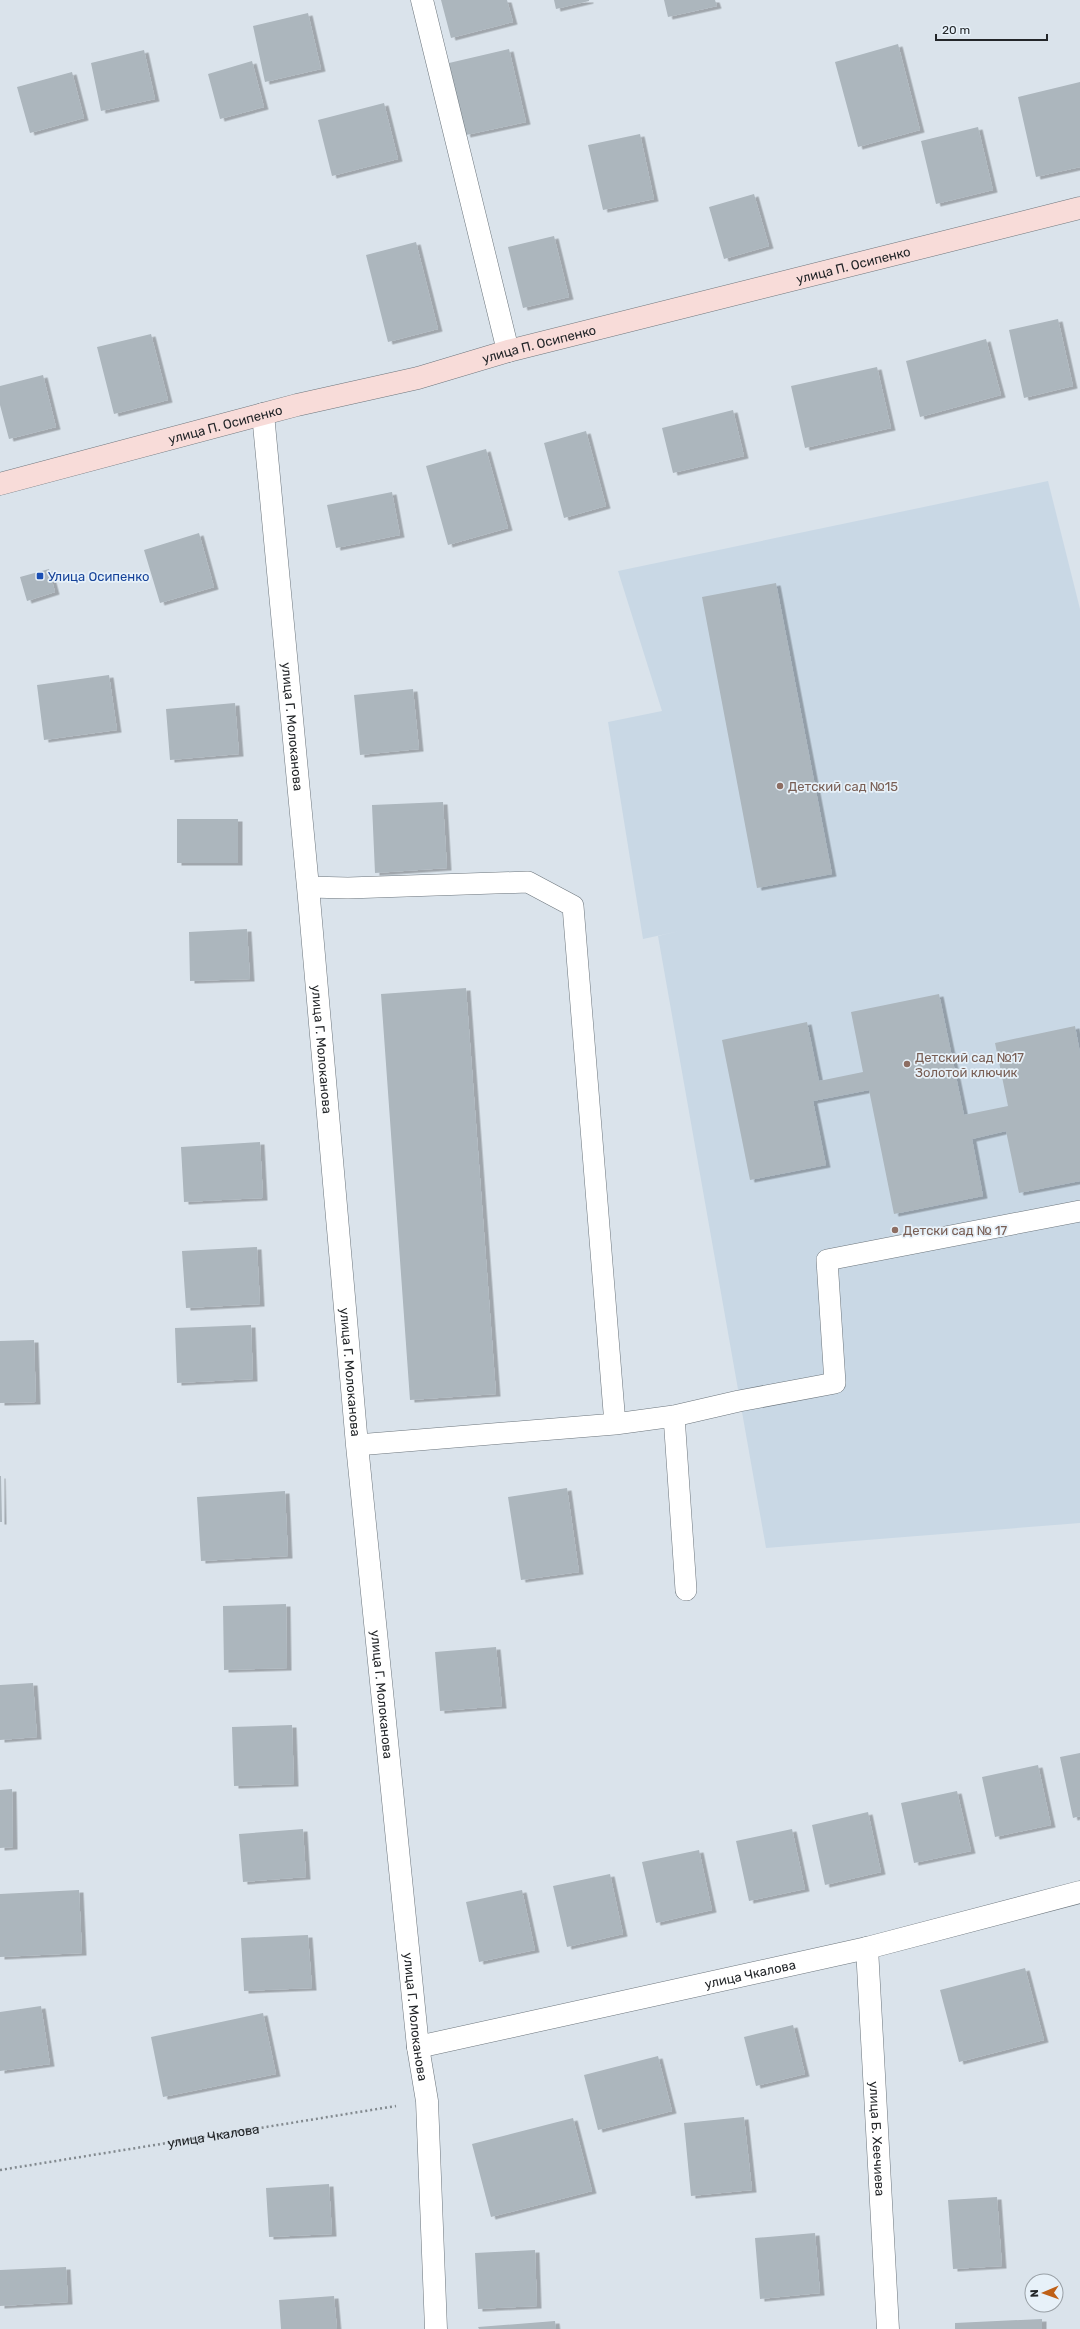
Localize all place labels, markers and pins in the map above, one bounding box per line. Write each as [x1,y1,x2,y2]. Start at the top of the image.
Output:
place label: Улица Осипенко [48,569,149,584]
marker: Улица Осипенко [35,571,45,581]
place label: Детский сад №15 [788,779,898,794]
marker: Детский сад №15 [775,781,785,791]
place label: Детский сад №17 Золотой ключик [915,1050,1024,1080]
marker: Детский сад №17 Золотой ключик [902,1059,912,1069]
place label: Детски сад № 17 [903,1223,1008,1238]
marker: Детски сад № 17 [890,1225,900,1235]

